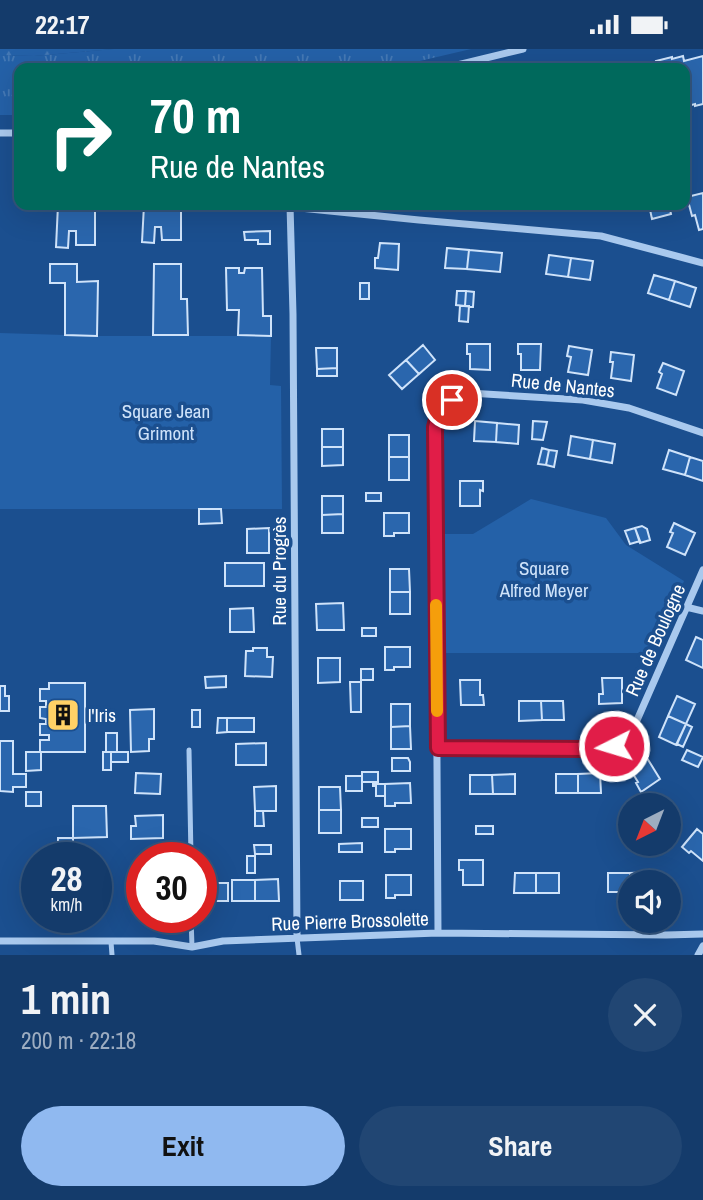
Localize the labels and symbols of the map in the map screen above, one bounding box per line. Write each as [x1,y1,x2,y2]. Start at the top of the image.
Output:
street label: Rue de Nantes [510,367,616,403]
pin [422,370,482,430]
park label: Square Jean Grimont [122,398,210,446]
street label: Rue du Progrès [266,516,292,626]
park label: Square Alfred Meyer [499,555,589,603]
street label: Rue de Boulogne [619,580,691,700]
building icon: l'Iris [44,696,82,734]
place label: l'Iris [88,702,116,728]
position arrow [577,709,651,783]
north arrow [618,793,681,856]
speed limit sign: 30 [126,842,217,933]
street label: Rue Pierre Brossolette [271,905,429,937]

